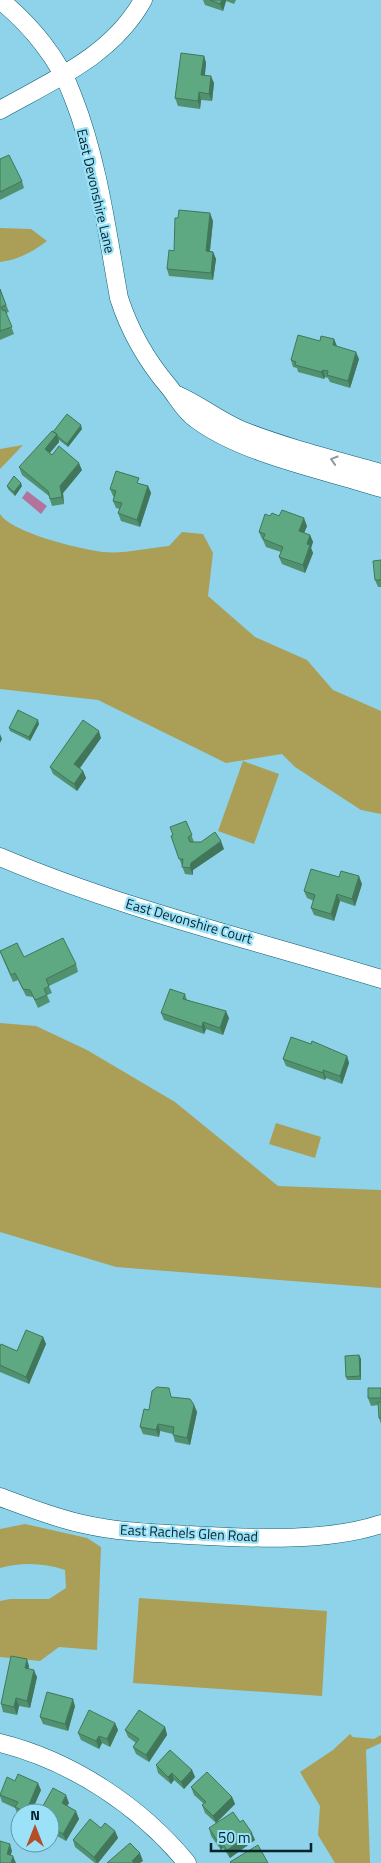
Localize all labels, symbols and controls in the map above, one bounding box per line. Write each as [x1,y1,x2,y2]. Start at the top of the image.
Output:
street label: East Devonshire Lane [72,127,121,255]
one-way arrow [331,455,339,465]
street label: East Devonshire Court [123,892,255,949]
street label: East Rachels Glen Road [119,1518,259,1547]
north arrow [10,1803,60,1853]
text: N [30,1804,40,1825]
scale bar [211,1820,311,1852]
text: 50 m [218,1826,251,1849]

